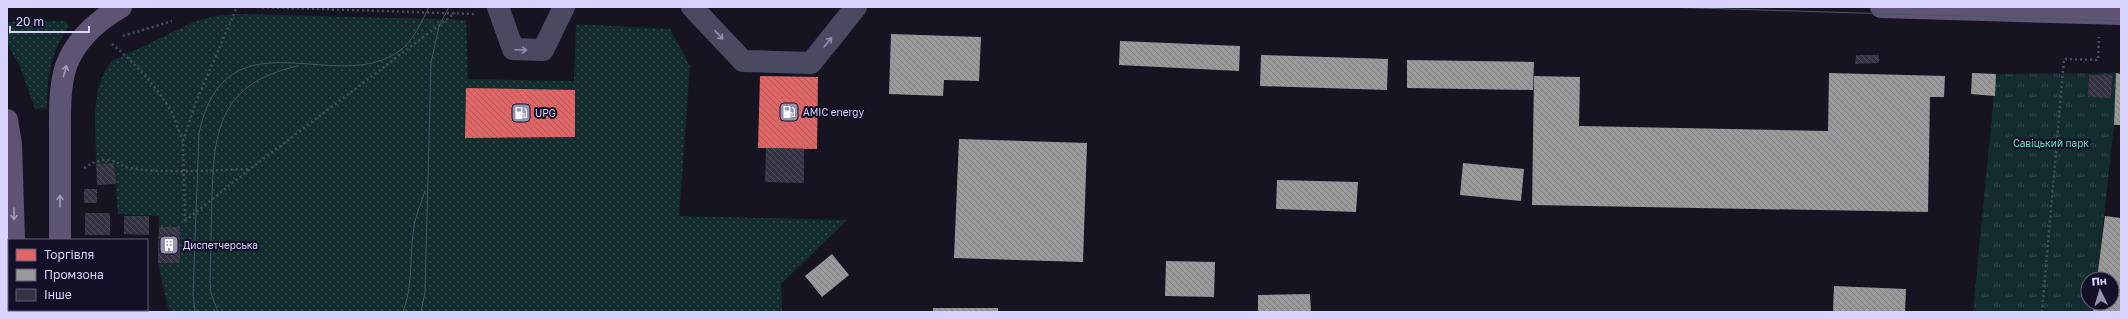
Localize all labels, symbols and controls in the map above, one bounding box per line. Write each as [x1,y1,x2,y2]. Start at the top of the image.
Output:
scale bar [10,8,89,34]
text: 20 m [16,14,44,29]
one-way arrow [714,30,723,40]
one-way arrow [823,37,832,48]
one-way arrow [514,46,527,53]
one-way arrow [62,65,70,78]
fuel station icon: AMIC energy [778,101,800,123]
fuel station icon: UPG [510,102,532,124]
place label: AMIC energy [803,106,864,118]
place label: UPG [535,107,556,119]
park label: Савіцький парк [2013,137,2089,149]
one-way arrow [56,195,64,208]
one-way arrow [10,207,18,220]
building icon: Диспетчерська [158,234,180,256]
legend [8,239,148,311]
place label: Диспетчерська [183,239,258,251]
text: Торгівля [44,247,94,262]
text: Промзона [44,267,104,282]
north arrow [2080,271,2120,311]
text: Пн [2091,273,2107,288]
text: Інше [44,287,72,302]

